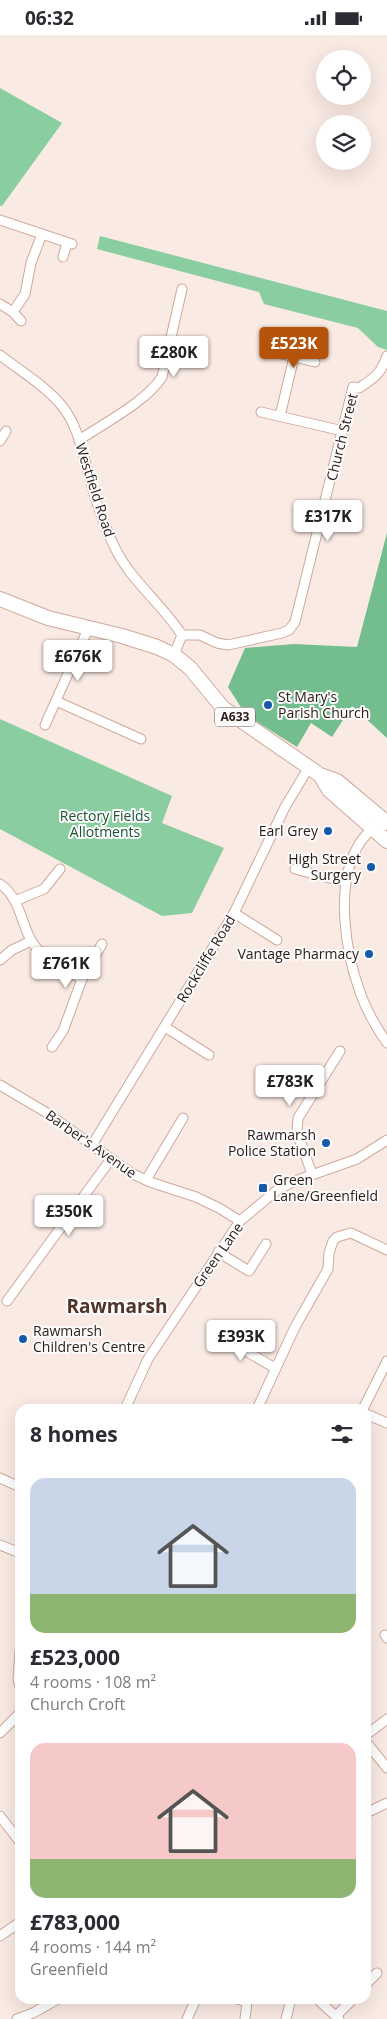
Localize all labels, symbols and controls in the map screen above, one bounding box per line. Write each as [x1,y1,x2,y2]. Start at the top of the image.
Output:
text: 06:32 [25,5,74,31]
map controls [316,50,371,170]
button: locate [316,50,371,105]
button: layers [316,115,371,170]
pin: £523K [259,327,329,369]
text: £523K [270,332,318,354]
pin: £280K [139,335,209,378]
text: £280K [150,341,198,363]
street label: Church Street [321,391,362,483]
street label: Westfield Road [71,440,120,539]
pin: £317K [293,499,363,542]
text: £317K [304,505,352,527]
pin: £676K [43,639,113,682]
text: £676K [54,645,102,667]
place label: St Mary's Parish Church [278,687,369,722]
marker: St Mary's Parish Church [262,699,274,711]
road number: A633 [215,707,255,727]
park label: Rectory Fields Allotments [60,806,151,841]
place label: Earl Grey [259,821,319,840]
marker: Earl Grey [322,825,334,837]
place label: High Street Surgery [288,849,362,884]
marker: High Street Surgery [365,861,377,873]
street label: Rockcliffe Road [172,911,239,1006]
place label: Vantage Pharmacy [237,944,360,963]
pin: £761K [31,947,101,989]
marker: Vantage Pharmacy [363,948,375,960]
text: £761K [42,952,90,974]
pin: £783K [255,1065,325,1107]
text: £783K [266,1070,314,1092]
street label: Barber's Avenue [42,1105,141,1182]
place label: Rawmarsh Police Station [228,1125,316,1160]
marker: Rawmarsh Police Station [320,1137,332,1149]
place label: Green Lane/Greenfield [273,1170,378,1205]
marker: Green Lane/Greenfield [257,1182,269,1194]
pin: £350K [34,1195,104,1237]
text: £350K [45,1200,93,1222]
street label: Green Lane [188,1218,247,1291]
district label: Rawmarsh [67,1293,167,1319]
pin: £393K [206,1319,276,1362]
place label: Rawmarsh Children's Centre [33,1321,146,1356]
text: £393K [217,1325,265,1347]
marker: Rawmarsh Children's Centre [17,1333,29,1345]
text: 8 homes [30,1420,118,1448]
icon: filters [328,1420,356,1448]
icon: home [148,1511,238,1601]
text: £523,000 [30,1643,120,1671]
text: 4 rooms · 108 m² [30,1671,156,1693]
text: Church Croft [30,1693,125,1715]
icon: home [148,1776,238,1866]
text: £783,000 [30,1908,120,1936]
text: 4 rooms · 144 m² [30,1936,156,1958]
text: Greenfield [30,1958,108,1980]

